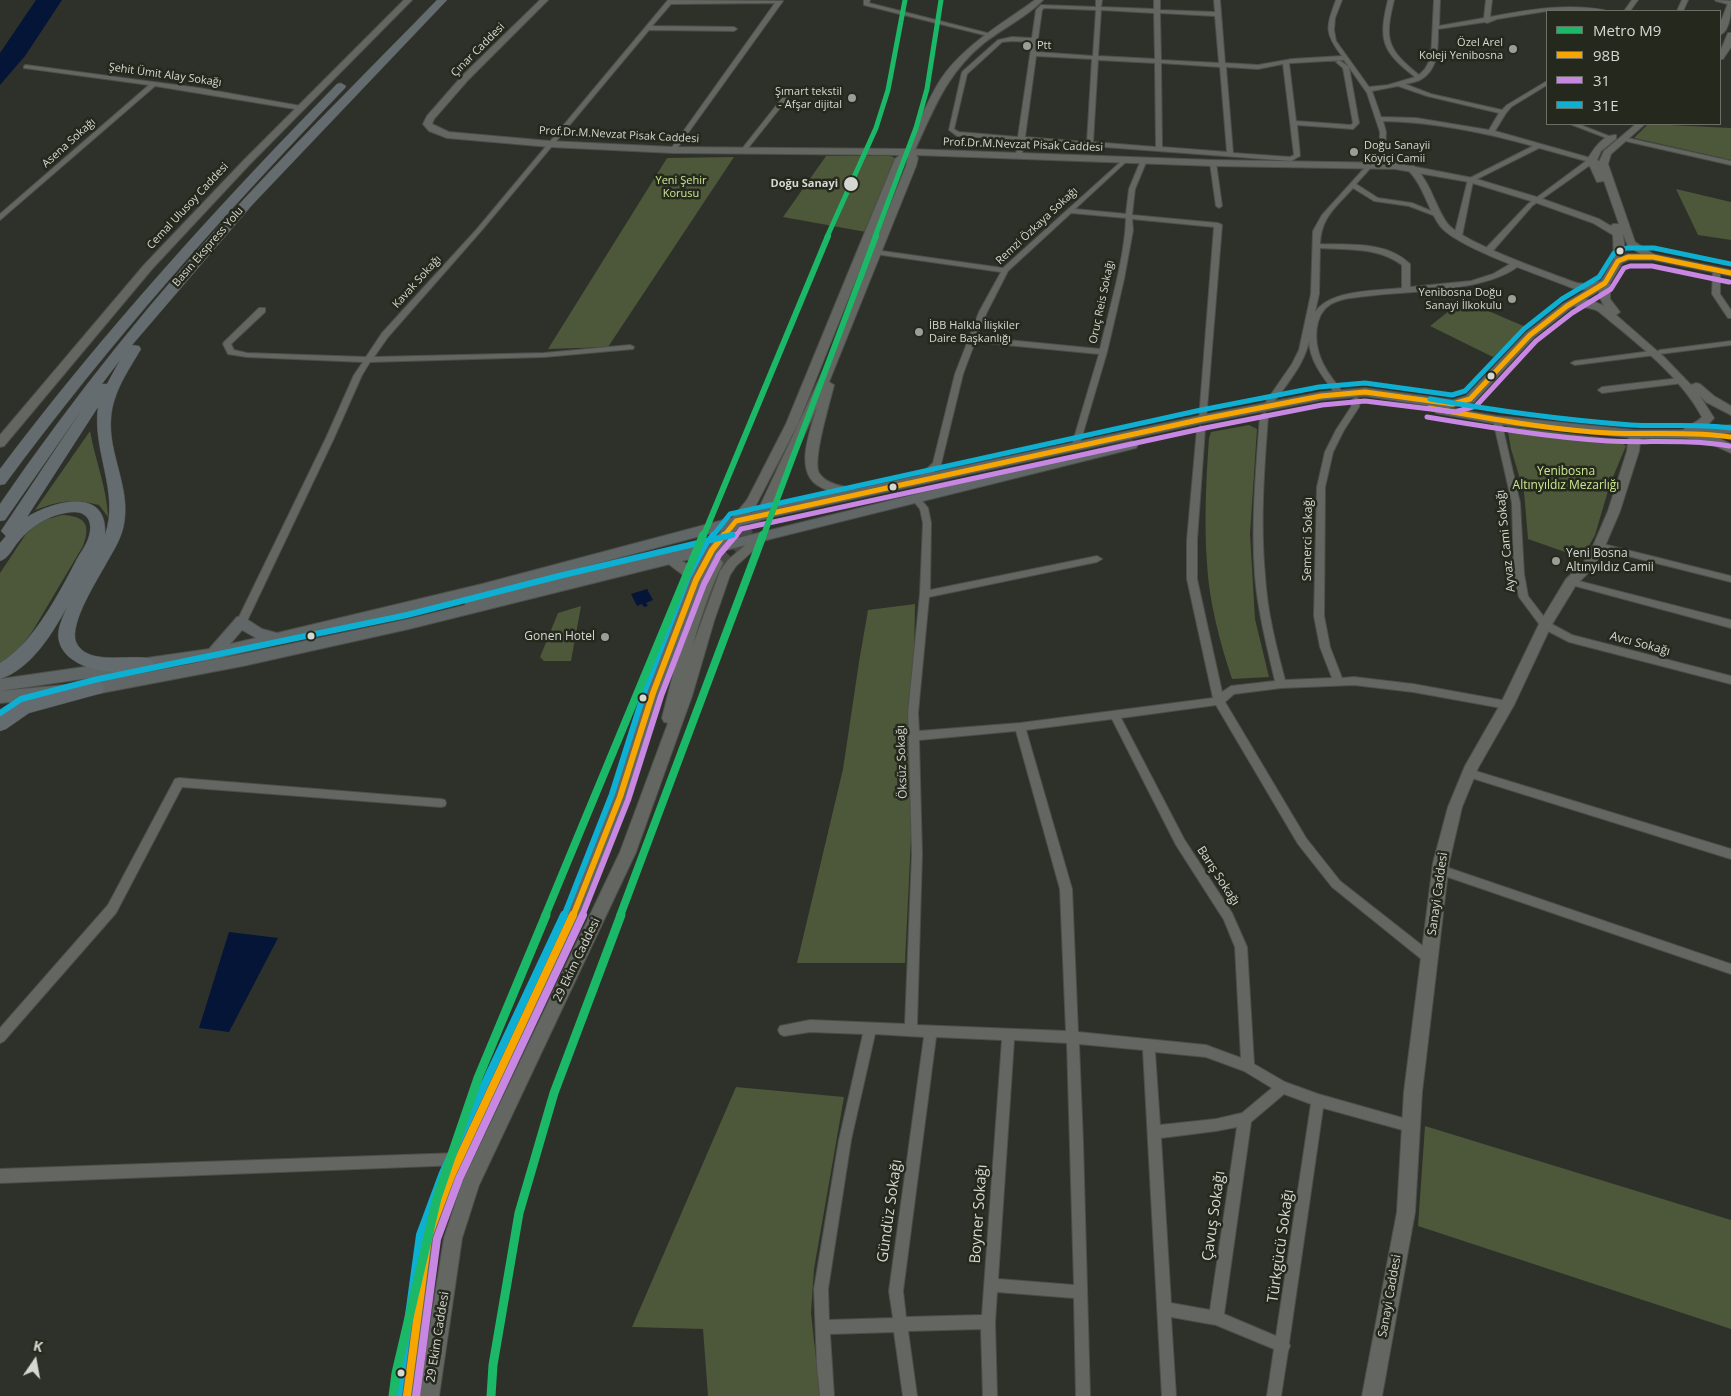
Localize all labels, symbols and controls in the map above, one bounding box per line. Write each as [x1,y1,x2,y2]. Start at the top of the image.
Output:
legend [1546,10,1721,125]
street label: Çınar Caddesi [448,20,508,80]
text: Metro M9 [1593,20,1661,40]
place label: Özel Arel Koleji Yenibosna [1419,36,1503,62]
place label: Ptt [1037,39,1051,53]
marker: Ptt [1021,40,1033,52]
marker: Özel Arel Koleji Yenibosna [1507,43,1519,55]
text: 98B [1593,45,1620,65]
street label: Şehit Ümit Alay Sokağı [108,61,222,89]
text: 31 [1593,70,1610,90]
place label: Şımart tekstil - Afşar dijital [775,85,842,111]
marker: Şımart tekstil - Afşar dijital [846,92,858,104]
text: 31E [1593,95,1619,115]
street label: Asena Sokağı [40,116,98,170]
street label: Prof.Dr.M.Nevzat Pisak Caddesi [538,124,700,146]
street label: Prof.Dr.M.Nevzat Pisak Caddesi [943,136,1103,154]
place label: Doğu Sanayii Köyiçi Camii [1364,139,1430,165]
marker: Doğu Sanayii Köyiçi Camii [1348,146,1360,158]
street label: Cemal Ulusoy Caddesi [144,160,232,252]
park label: Yeni Şehir Korusu [656,174,706,200]
marker: Doğu Sanayi [842,175,860,193]
place label: Doğu Sanayi [771,177,838,191]
street label: Remzi Özkaya Sokağı [993,185,1081,267]
street label: Basın Ekspress Yolu [170,205,246,289]
unlabelled marker [1615,246,1625,256]
street label: Kavak Sokağı [390,253,444,311]
street label: Oruç Reis Sokağı [1087,259,1117,345]
place label: Yenibosna Doğu Sanayi İlkokulu [1419,286,1502,312]
marker: Yenibosna Doğu Sanayi İlkokulu [1506,293,1518,305]
place label: İBB Halkla İlişkiler Daire Başkanlığı [929,319,1020,345]
marker: İBB Halkla İlişkiler Daire Başkanlığı [913,326,925,338]
unlabelled marker [1486,371,1496,381]
park label: Yenibosna Altınyıldız Mezarlığı [1513,465,1619,493]
unlabelled marker [888,482,898,492]
street label: Ayvaz Cami Sokağı [1493,489,1519,593]
street label: Semerci Sokağı [1300,497,1316,581]
place label: Yeni Bosna Altınyıldız Camii [1566,547,1654,575]
marker: Yeni Bosna Altınyıldız Camii [1550,555,1562,567]
street label: Avcı Sokağı [1608,629,1672,659]
place label: Gonen Hotel [524,630,595,644]
unlabelled marker [306,631,316,641]
marker: Gonen Hotel [599,631,611,643]
unlabelled marker [638,693,648,703]
street label: Öksüz Sokağı [894,725,910,799]
street label: Barış Sokağı [1194,844,1242,908]
street label: Sanayi Caddesi [1425,851,1451,937]
street label: 29 Ekim Caddesi [550,916,604,1004]
street label: Gündüz Sokağı [874,1158,906,1264]
street label: Boyner Sokağı [967,1164,991,1264]
street label: Çavuş Sokağı [1199,1170,1229,1262]
street label: Türkgücü Sokağı [1264,1188,1298,1304]
street label: Sanayi Caddesi [1376,1253,1404,1339]
street label: 29 Ekim Caddesi [424,1291,452,1383]
north arrow [10,1336,60,1386]
text: K [32,1336,45,1356]
unlabelled marker [396,1368,406,1378]

